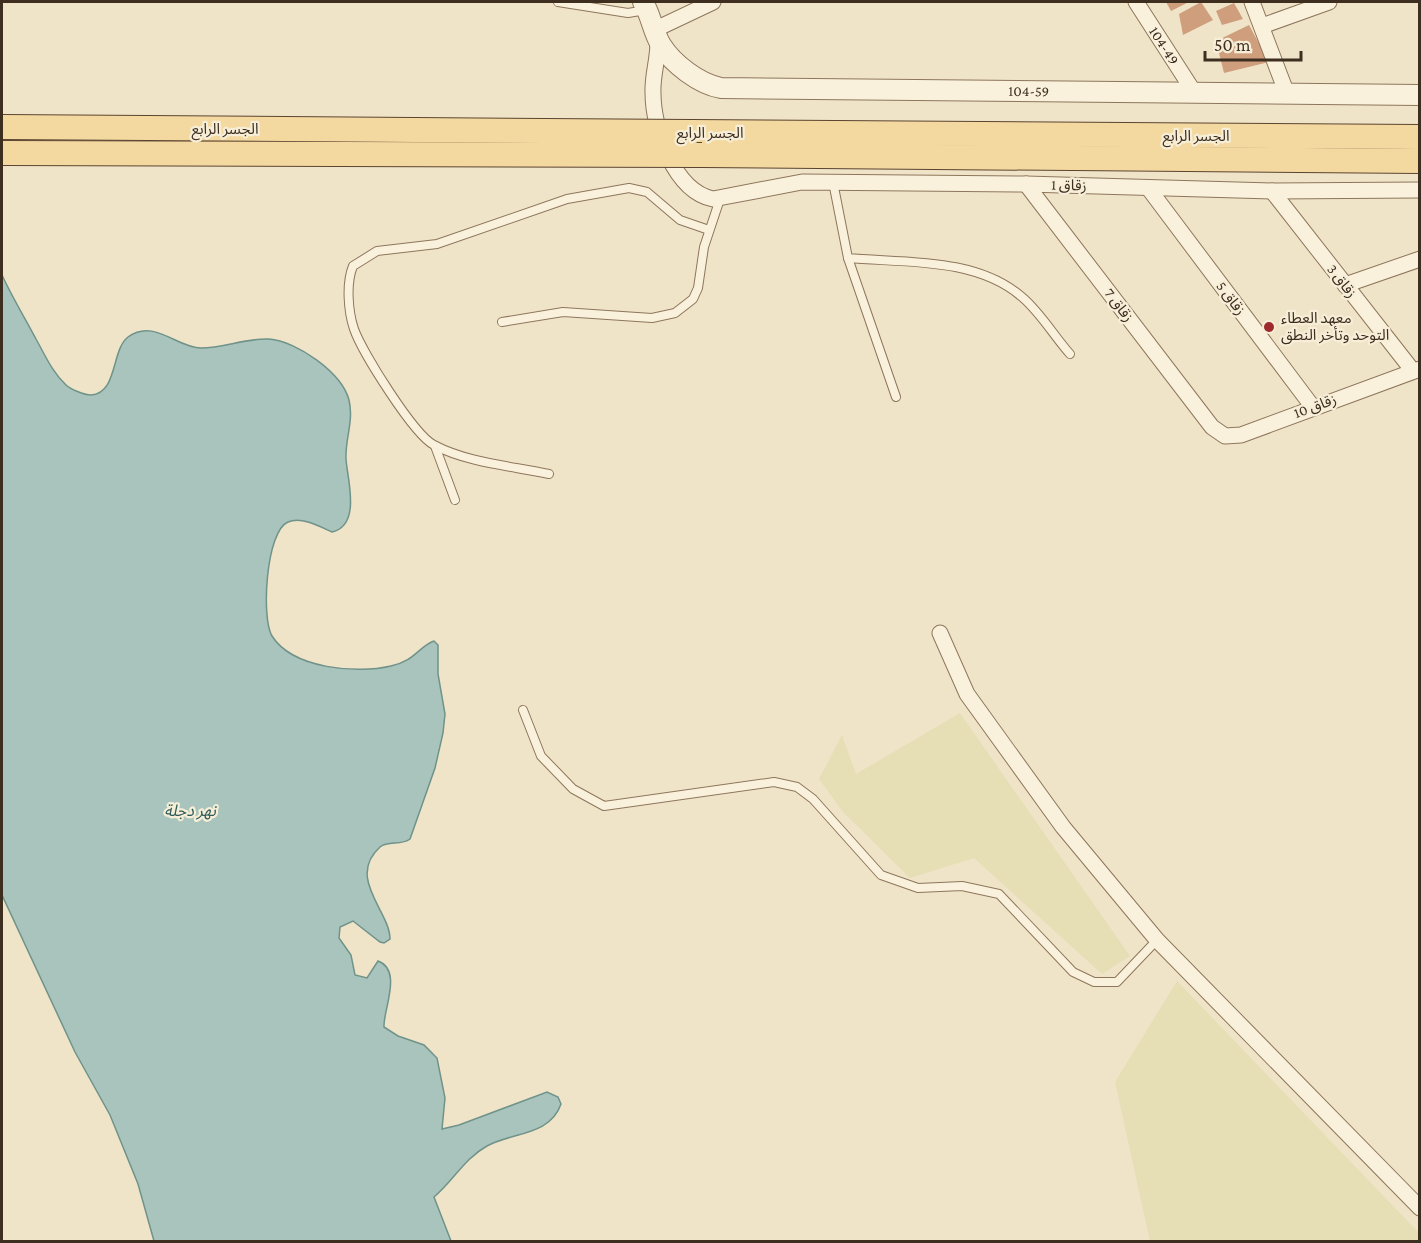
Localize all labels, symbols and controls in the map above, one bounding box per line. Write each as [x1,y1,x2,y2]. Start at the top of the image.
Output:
street label: 104-49 [1146,24,1182,68]
scale bar [1205,24,1301,62]
text: 50 m [1214,35,1251,55]
street label: 104-59 [1008,83,1049,99]
street label: الجسر الرابع [191,121,259,141]
street label: الجسر الرابع [676,125,744,145]
street label: الجسر الرابع [1162,128,1230,148]
street label: زقاق 1 [1051,176,1087,195]
street label: زقاق 3 [1323,261,1360,301]
street label: زقاق 5 [1212,278,1249,318]
street label: زقاق 7 [1101,285,1137,325]
place label: معهد العطاء التوحد وتأخر النطق [1281,310,1389,345]
marker: معهد العطاء التوحد وتأخر النطق [1262,320,1276,334]
street label: زقاق 10 [1292,391,1339,422]
water label: نهر دجلة [164,802,217,820]

